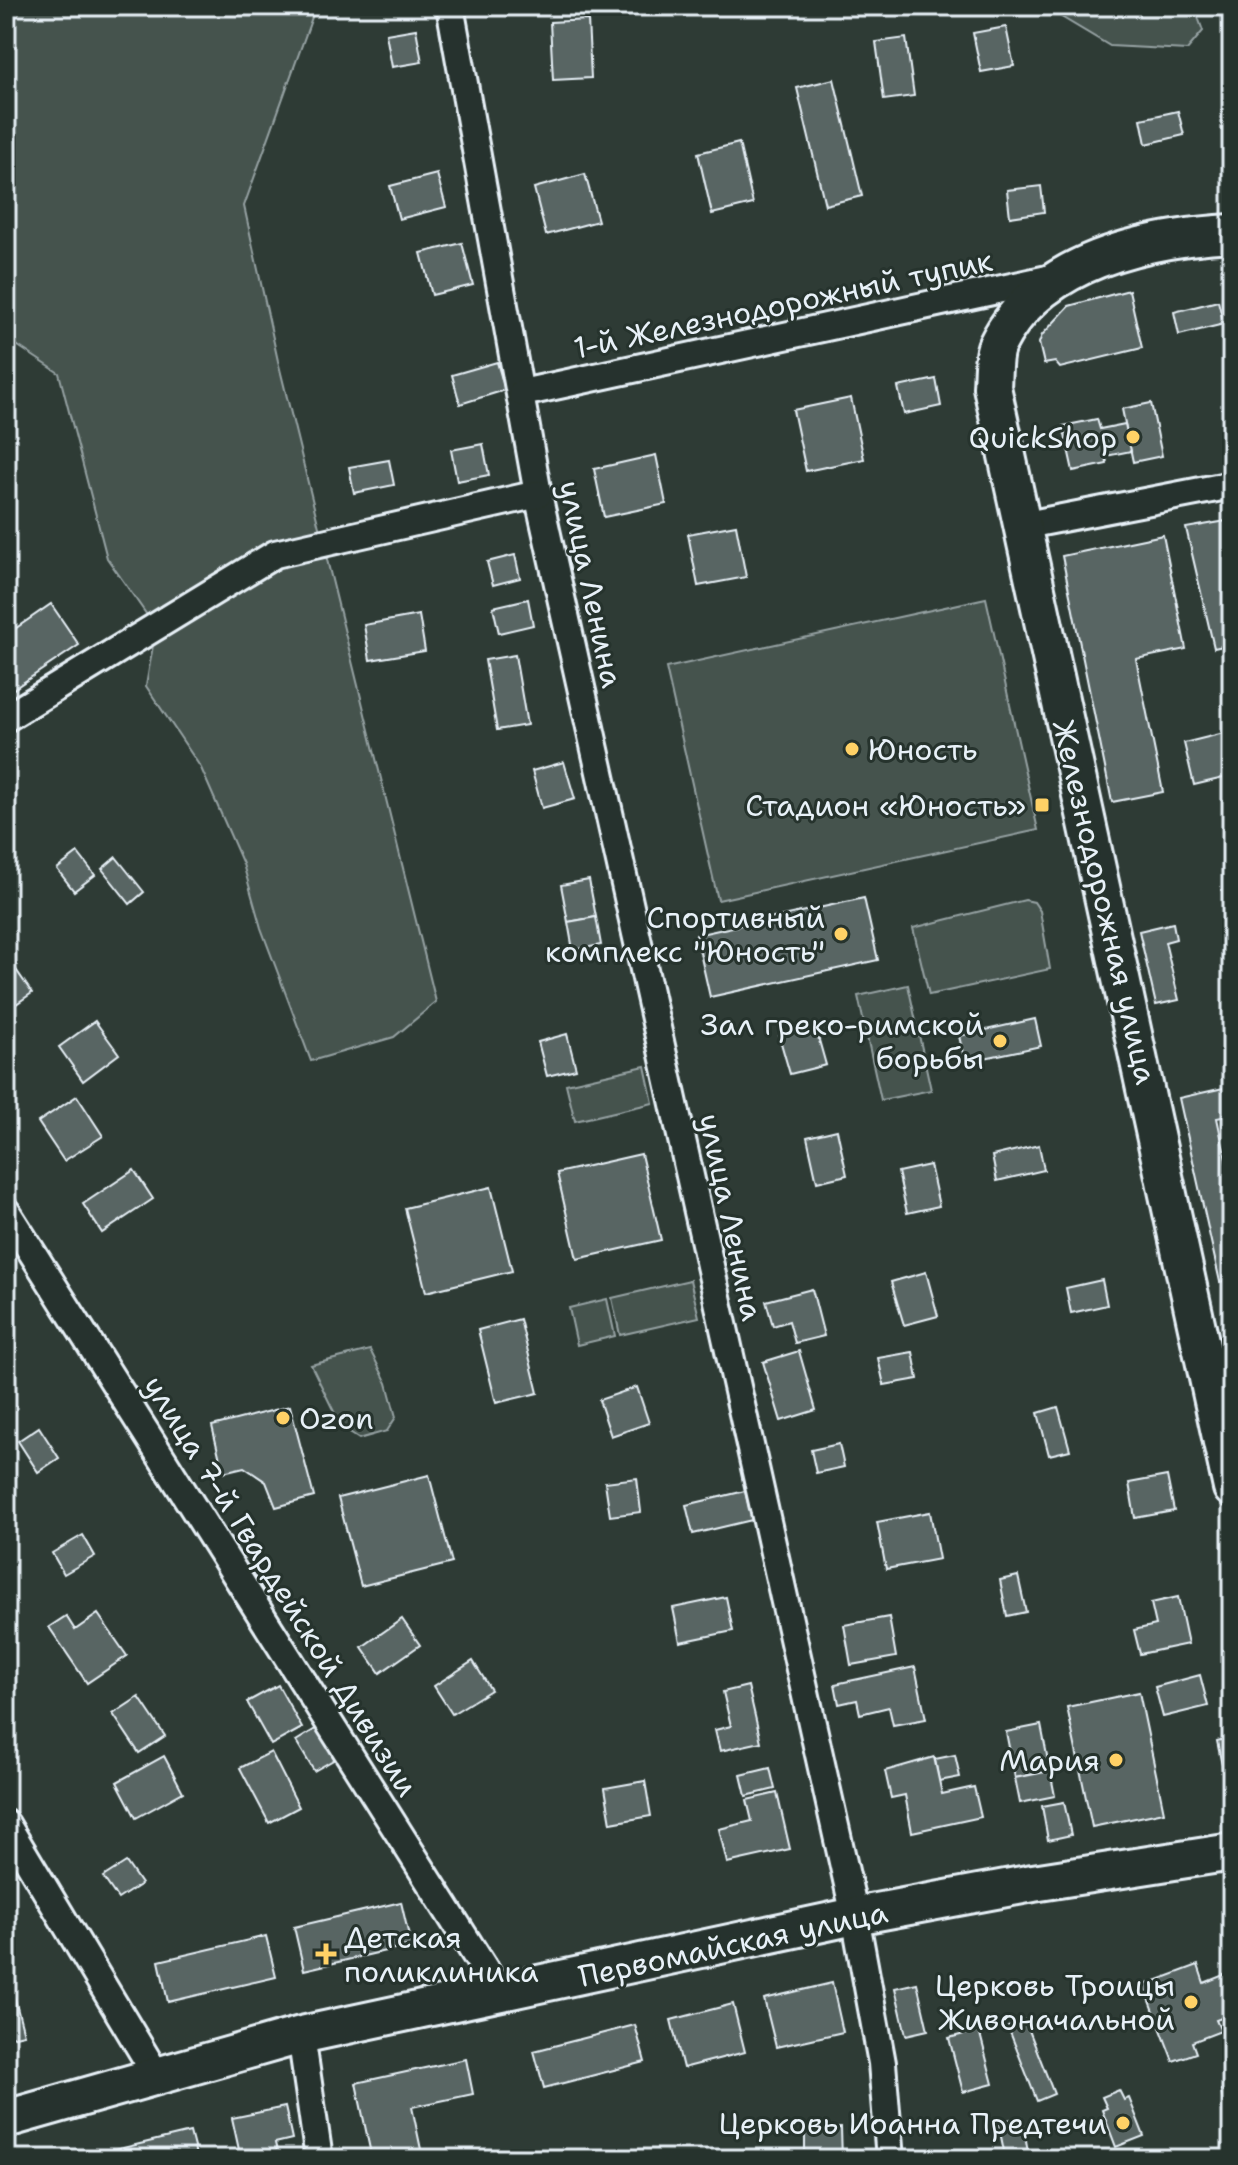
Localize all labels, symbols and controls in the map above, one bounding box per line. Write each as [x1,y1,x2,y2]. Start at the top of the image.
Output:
street label: 1-й Железнодорожный тупик [570,240,996,368]
place label: QuickShop [969,417,1117,458]
marker: QuickShop [1124,428,1142,446]
street label: улица Ленина [549,477,633,692]
street label: Железнодорожная улица [1043,716,1167,1089]
place label: Юность [868,729,977,770]
marker: Юность [843,740,861,758]
place label: Стадион «Юность» [745,785,1026,826]
marker: Стадион «Юность» [1033,796,1051,814]
place label: Спортивный комплекс "Юность" [545,897,825,972]
marker: Спортивный комплекс "Юность" [832,925,850,943]
place label: Зал греко-римской борьбы [700,1004,984,1079]
marker: Зал греко-римской борьбы [991,1032,1009,1050]
street label: улица Ленина [689,1110,773,1325]
street label: улица 7-й Гвардейской Дивизии [134,1368,428,1804]
place label: Ozon [299,1398,374,1439]
marker: Ozon [274,1409,292,1427]
place label: Мария [999,1740,1100,1781]
marker: Мария [1107,1751,1125,1769]
street label: Первомайская улица [575,1891,892,1997]
place label: Детская поликлиника [344,1917,539,1992]
marker: Детская поликлиника [315,1943,337,1965]
place label: Церковь Троицы Живоначальной [935,1965,1175,2040]
marker: Церковь Троицы Живоначальной [1182,1993,1200,2011]
place label: Церковь Иоанна Предтечи [719,2103,1107,2144]
marker: Церковь Иоанна Предтечи [1114,2114,1132,2132]

